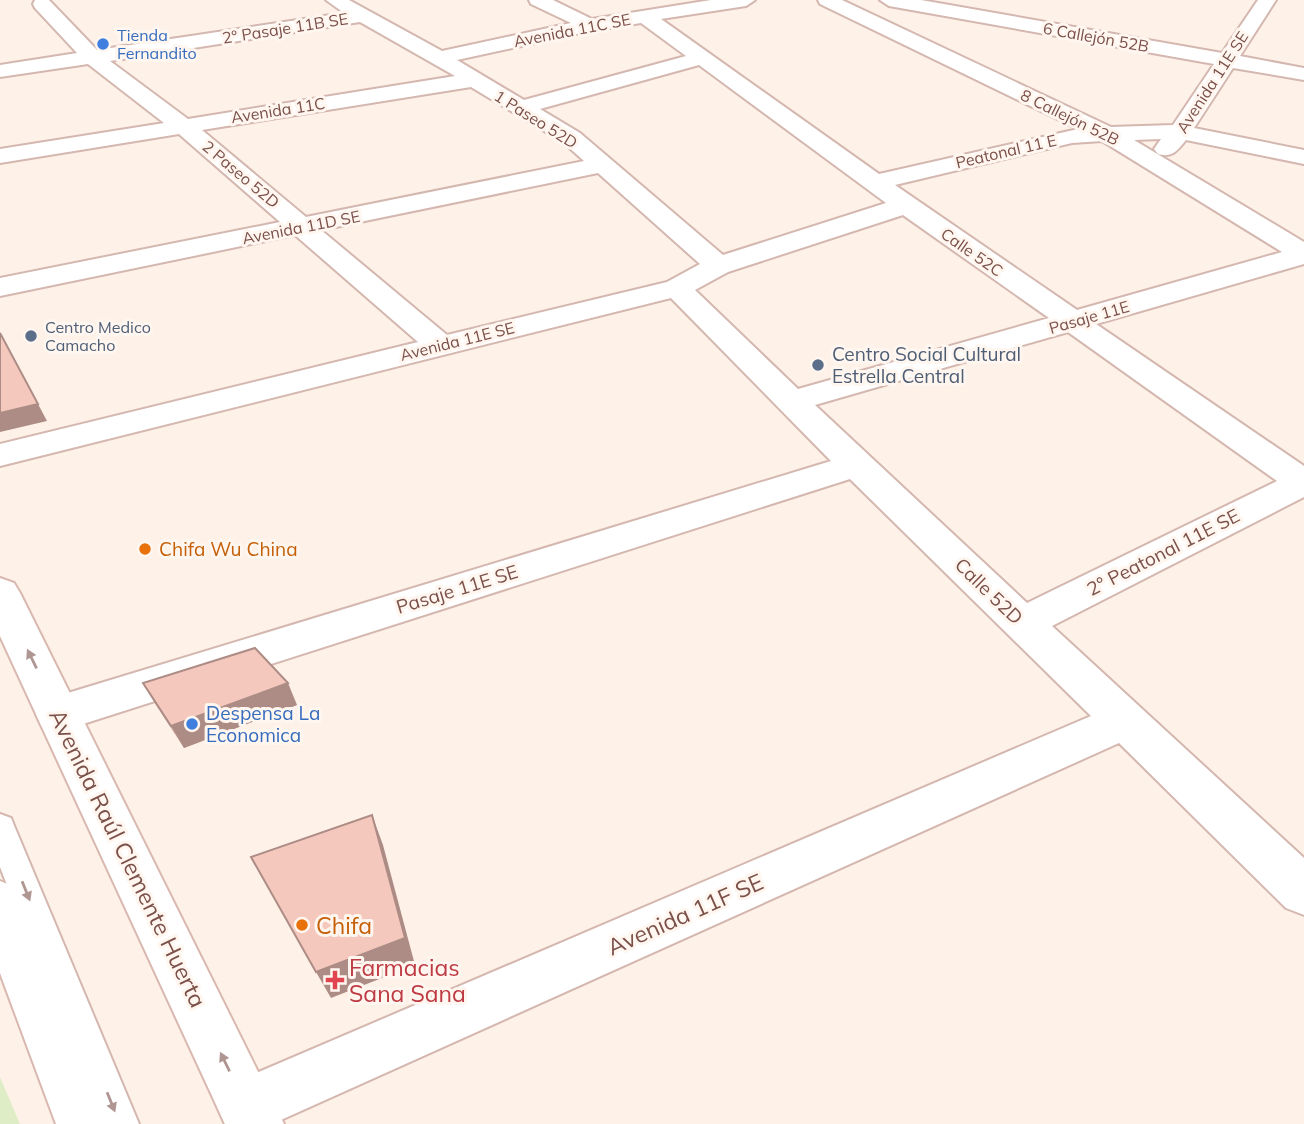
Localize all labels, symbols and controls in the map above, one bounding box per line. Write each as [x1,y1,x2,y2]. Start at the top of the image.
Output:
street label: 2° Pasaje 11B SE [221,8,349,48]
street label: Avenida 11C SE [512,9,632,51]
street label: 6 Callejón 52B [1042,18,1150,56]
place label: Tienda Fernandito [117,25,197,63]
street label: Avenida 11E SE [1172,27,1252,137]
marker: Tienda Fernandito [95,36,111,52]
street label: 1 Paseo 52D [491,85,581,153]
street label: 8 Callejón 52B [1018,85,1122,149]
street label: Avenida 11C [229,93,327,127]
street label: Peatonal 11 E [954,130,1058,172]
street label: 2 Paseo 52D [198,136,284,212]
street label: Avenida 11D SE [240,206,362,248]
street label: Calle 52C [937,223,1007,281]
street label: Pasaje 11E [1047,296,1131,338]
place label: Centro Medico Camacho [45,317,151,355]
street label: Avenida 11E SE [398,317,516,365]
marker: Centro Medico Camacho [23,328,39,344]
place label: Centro Social Cultural Estrella Central [832,342,1021,388]
marker: Centro Social Cultural Estrella Central [810,357,826,373]
street label: 2° Peatonal 11E SE [1083,503,1243,601]
place label: Chifa Wu China [159,537,298,561]
marker: Chifa Wu China [137,541,153,557]
street label: Calle 52D [950,553,1028,629]
street label: Pasaje 11E SE [393,559,521,619]
one-way arrow [26,648,37,669]
place label: Despensa La Economica [206,701,320,747]
street label: Avenida Raúl Clemente Huerta [43,704,213,1012]
marker: Despensa La Economica [184,716,200,732]
street label: Avenida 11F SE [602,867,768,961]
one-way arrow [20,881,31,902]
place label: Chifa [316,911,372,940]
marker: Chifa [294,917,310,933]
place label: Farmacias Sana Sana [349,953,466,1008]
marker: Farmacias Sana Sana [327,972,343,988]
one-way arrow [220,1052,231,1073]
one-way arrow [106,1092,117,1113]

